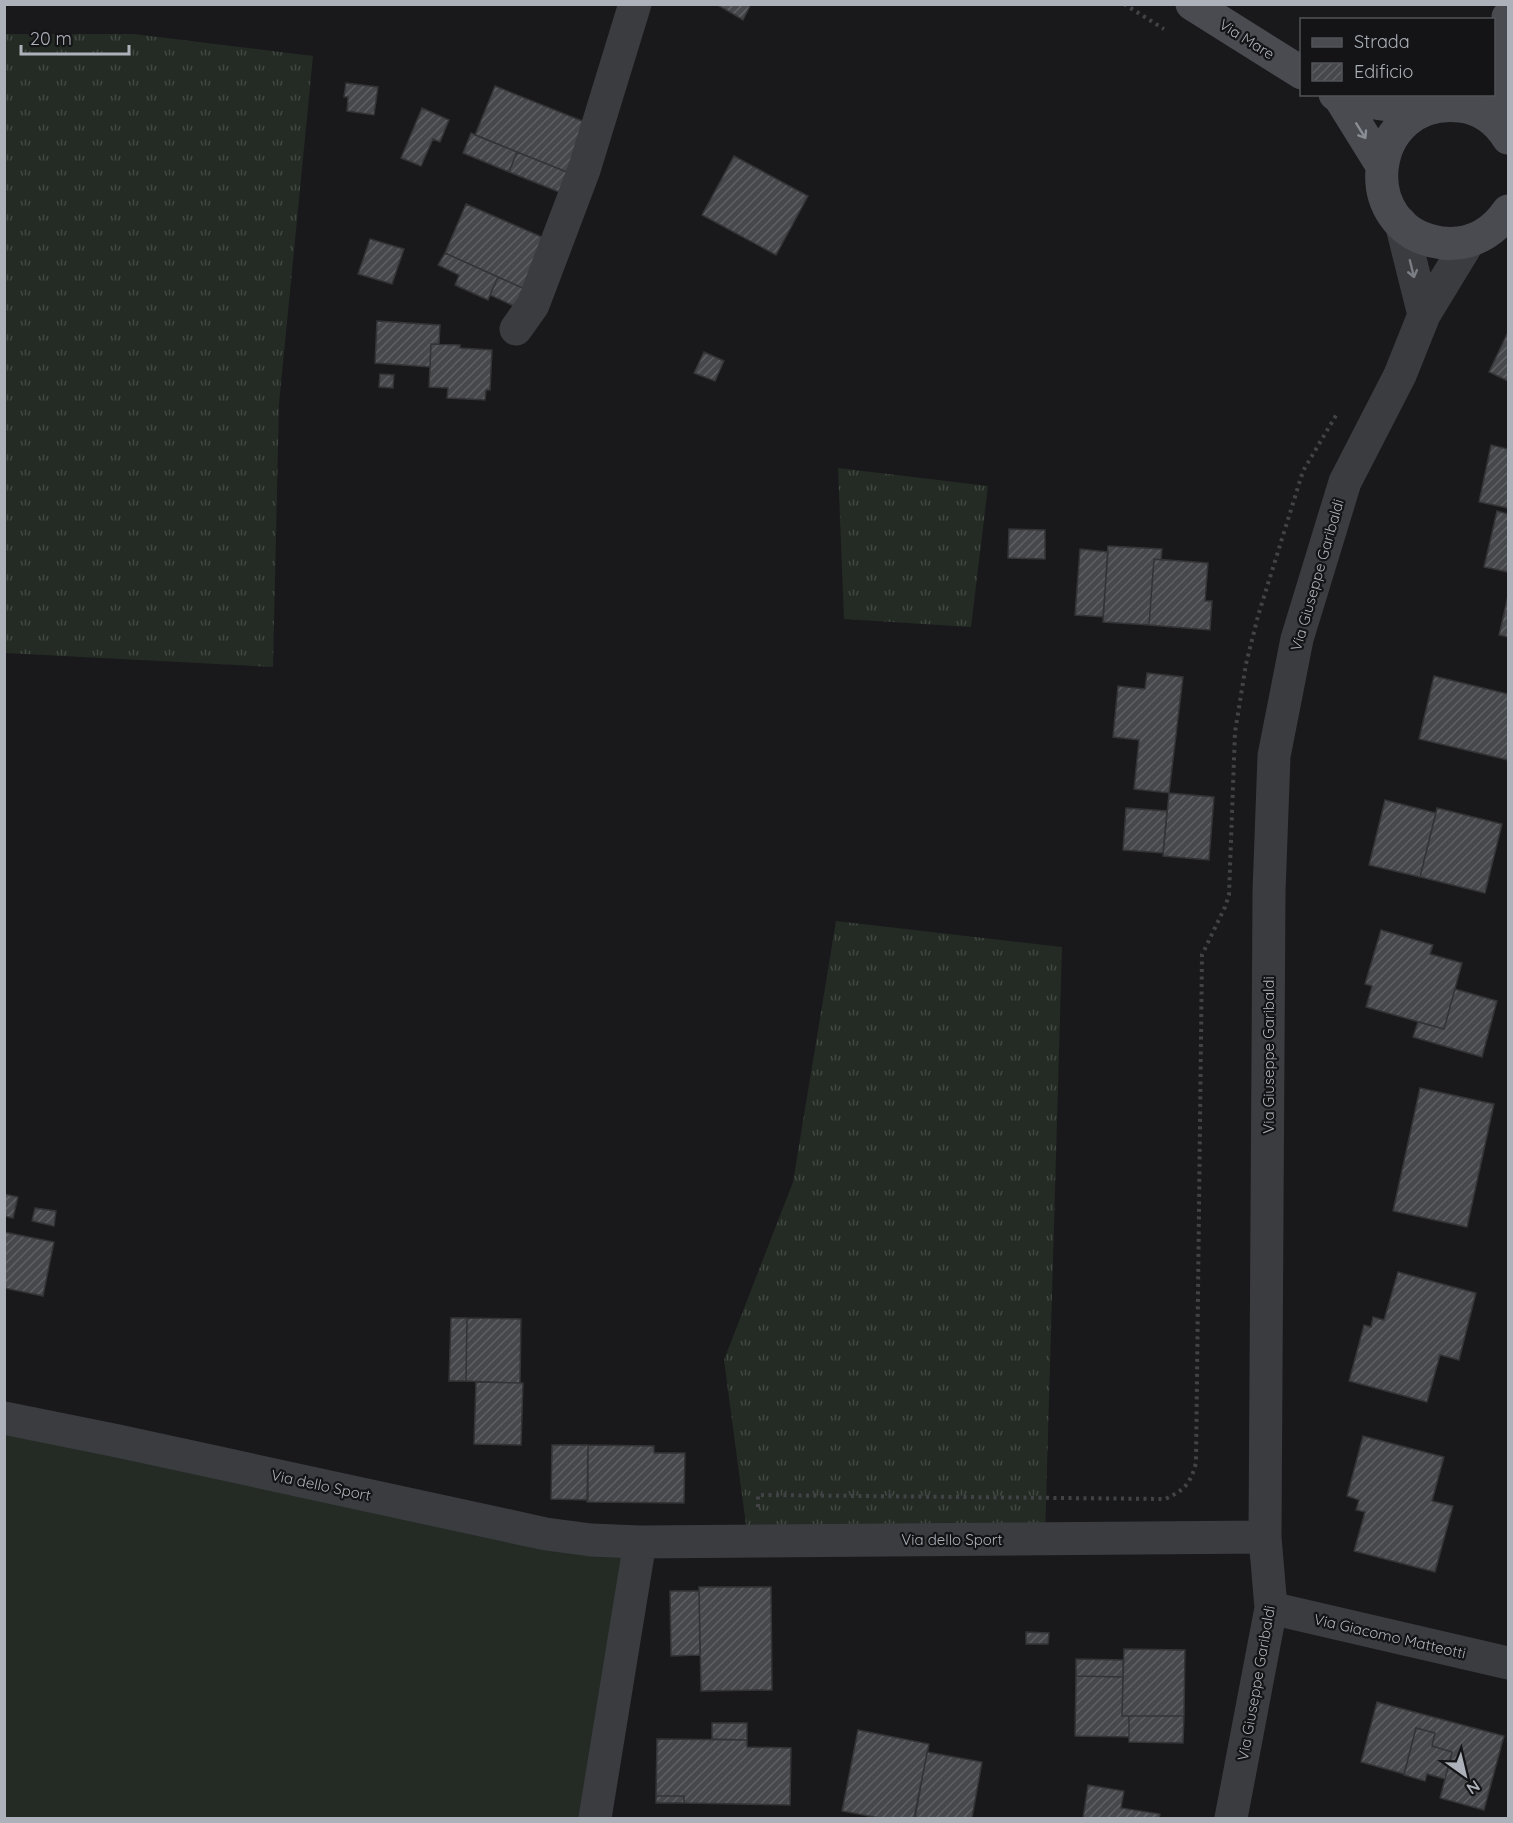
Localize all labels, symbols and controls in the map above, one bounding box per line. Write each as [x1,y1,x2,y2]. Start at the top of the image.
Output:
street label: Via Mare [1216,15,1278,63]
scale bar [21,18,129,56]
legend [1300,18,1495,96]
text: 20 m [30,27,72,50]
text: Strada [1354,30,1410,53]
text: Edificio [1354,60,1413,83]
one-way arrow [1355,122,1367,139]
one-way arrow [1407,259,1418,278]
street label: Via Giuseppe Garibaldi [1286,497,1348,653]
street label: Via Giuseppe Garibaldi [1259,976,1278,1134]
street label: Via dello Sport [269,1465,373,1505]
street label: Via dello Sport [901,1530,1003,1549]
street label: Via Giuseppe Garibaldi [1233,1604,1279,1762]
street label: Via Giacomo Matteotti [1312,1609,1468,1663]
north arrow [1435,1745,1495,1805]
text: N [1463,1776,1484,1799]

